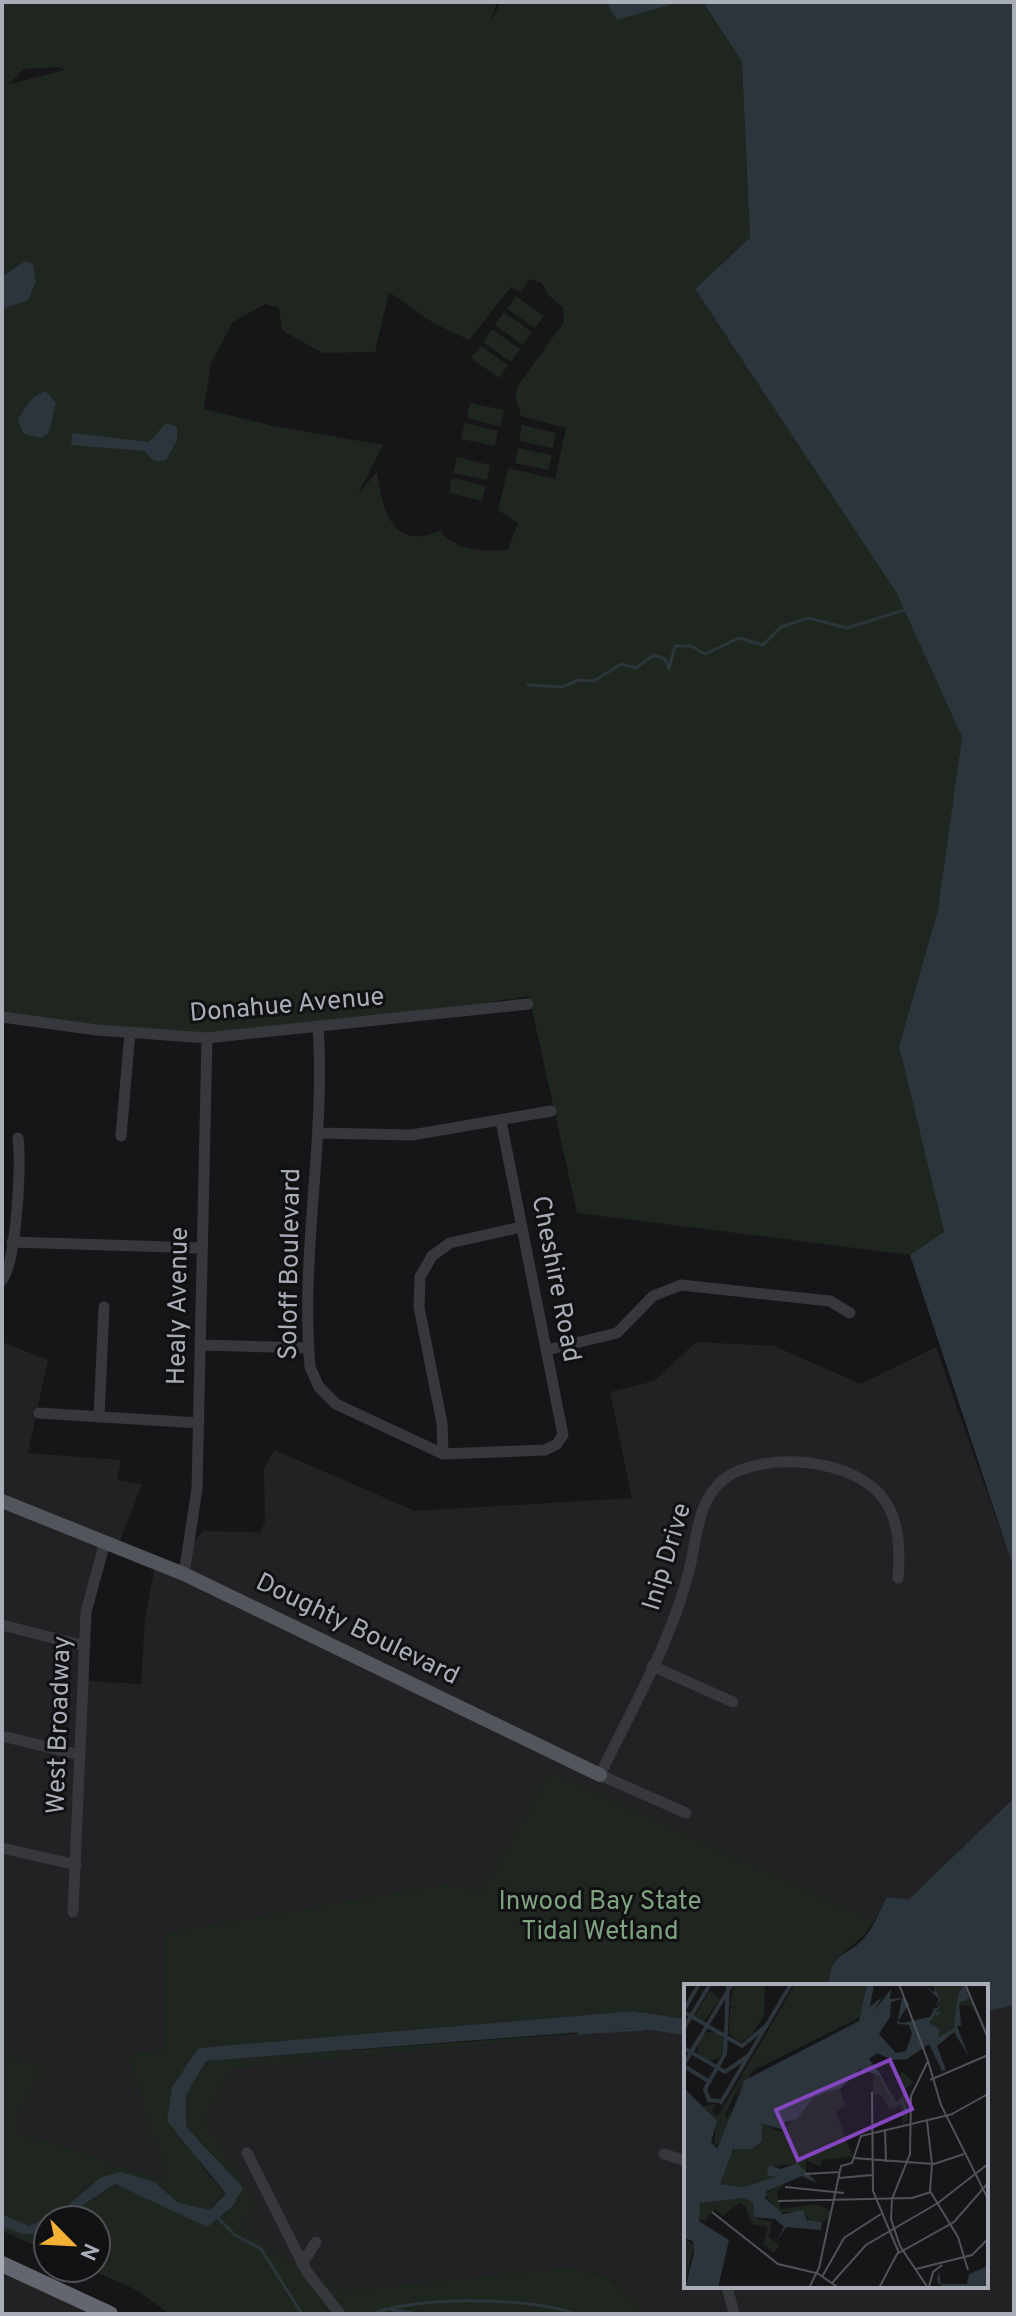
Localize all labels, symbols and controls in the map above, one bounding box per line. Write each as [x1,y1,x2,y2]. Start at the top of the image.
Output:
street label: Donahue Avenue [188,981,386,1031]
street label: Soloff Boulevard [273,1168,309,1360]
street label: Cheshire Road [523,1193,587,1365]
street label: Healy Avenue [161,1227,197,1385]
street label: Inip Drive [636,1499,700,1615]
street label: Doughty Boulevard [250,1566,464,1694]
street label: West Broadway [40,1635,80,1815]
park label: Inwood Bay State Tidal Wetland [498,1886,702,1949]
inset map [684,1984,988,2288]
north arrow [32,2204,112,2284]
text: N [72,2238,104,2264]

